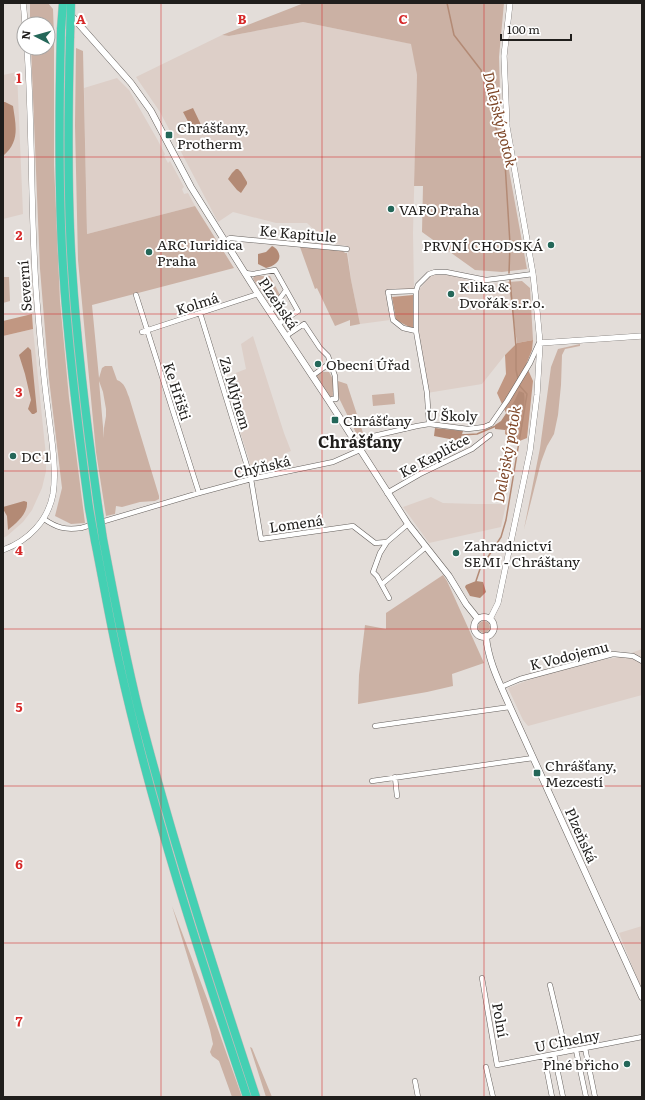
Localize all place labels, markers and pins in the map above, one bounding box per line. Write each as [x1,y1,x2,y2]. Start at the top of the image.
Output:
place label: Chrášťany, Protherm [177,117,249,153]
marker: Chrášťany, Protherm [164,130,174,140]
place label: VAFO Praha [399,199,480,219]
marker: VAFO Praha [386,204,396,214]
place label: ARC Iuridica Praha [157,234,243,270]
place label: PRVNÍ CHODSKÁ [423,235,544,255]
marker: PRVNÍ CHODSKÁ [546,240,556,250]
marker: ARC Iuridica Praha [144,247,154,257]
place label: Klika & Dvořák s.r.o. [459,276,545,312]
marker: Klika & Dvořák s.r.o. [446,289,456,299]
place label: Obecní Úřad [326,354,410,374]
marker: Obecní Úřad [313,359,323,369]
place label: Chrášťany [343,410,412,430]
marker: Chrášťany [330,415,340,425]
place label: DC 1 [21,446,50,466]
marker: DC 1 [8,451,18,461]
place label: Zahradnictví SEMI - Chráštany [464,535,581,571]
marker: Zahradnictví SEMI - Chráštany [451,548,461,558]
place label: Chrášťany, Mezcestí [545,755,617,791]
marker: Chrášťany, Mezcestí [532,768,542,778]
place label: Plné břicho [543,1054,619,1074]
marker: Plné břicho [622,1059,632,1069]

